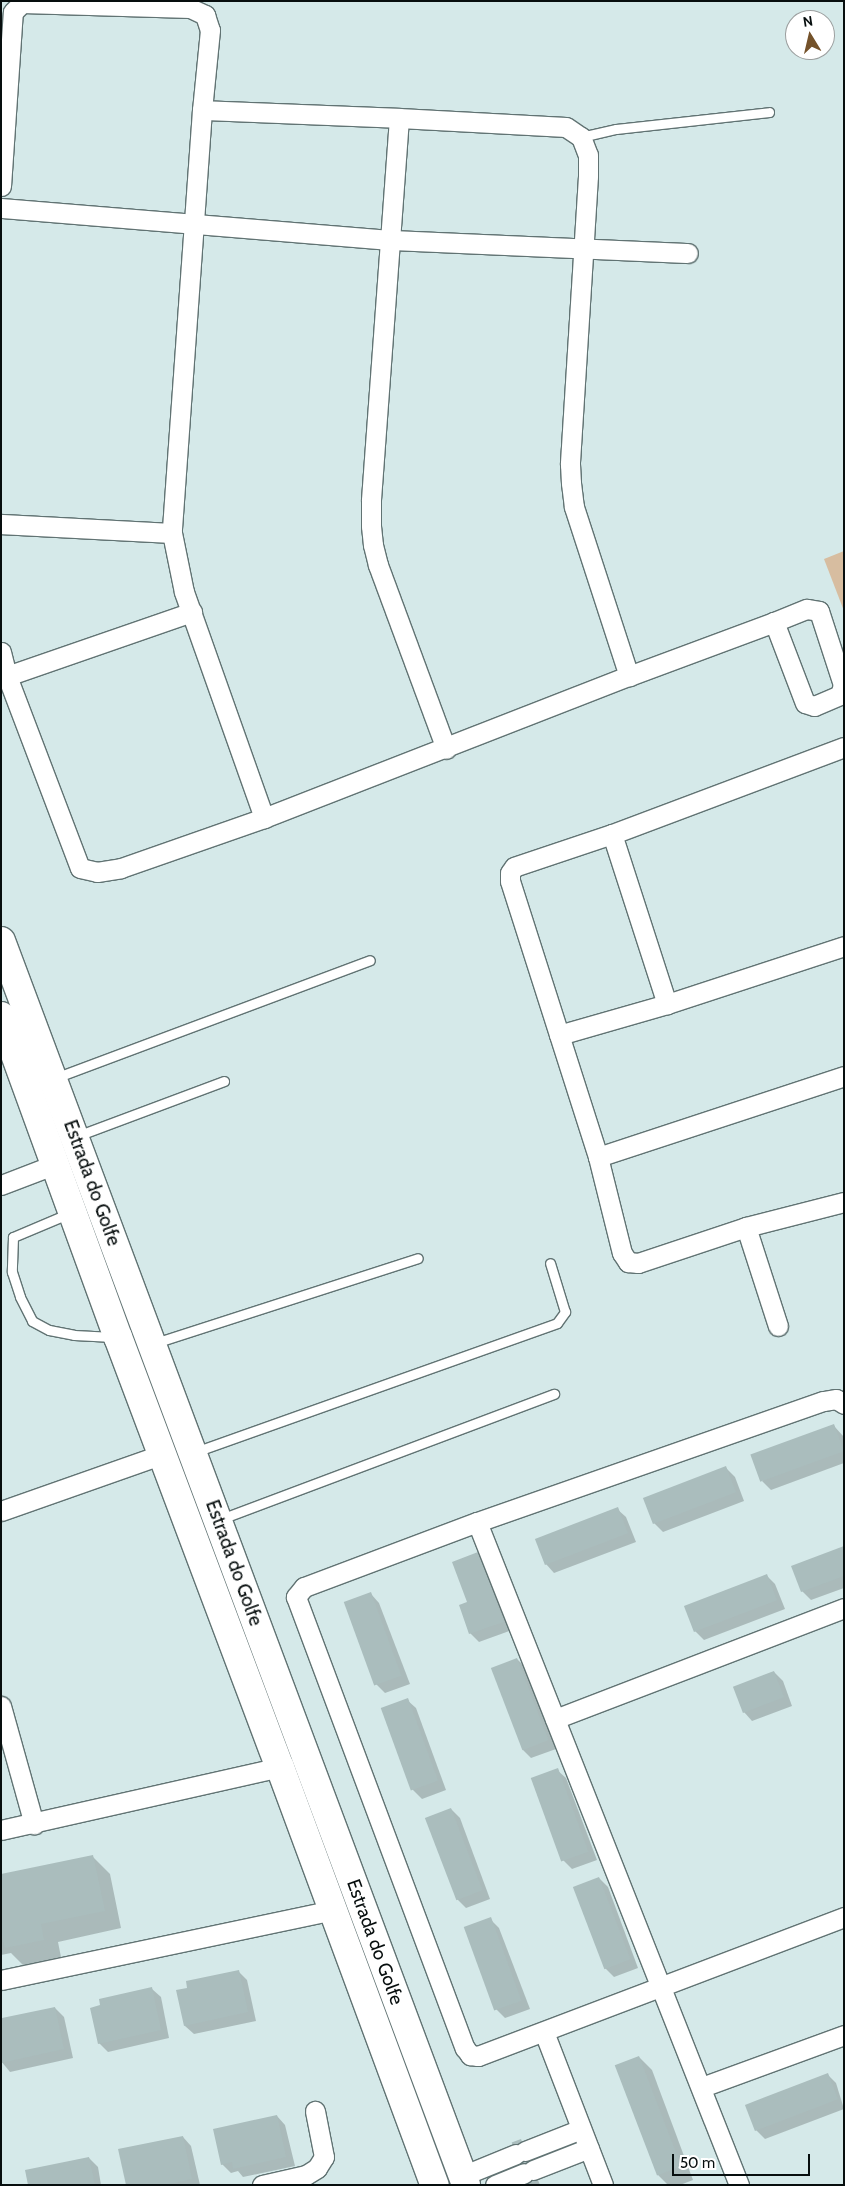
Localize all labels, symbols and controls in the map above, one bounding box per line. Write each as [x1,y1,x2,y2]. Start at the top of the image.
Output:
north arrow [785,10,835,60]
text: N [802,12,814,31]
street label: Estrada do Golfe [59,1117,125,1249]
street label: Estrada do Golfe [201,1497,267,1629]
street label: Estrada do Golfe [342,1876,408,2008]
scale bar [675,2144,812,2176]
text: 50 m [680,2154,715,2172]

